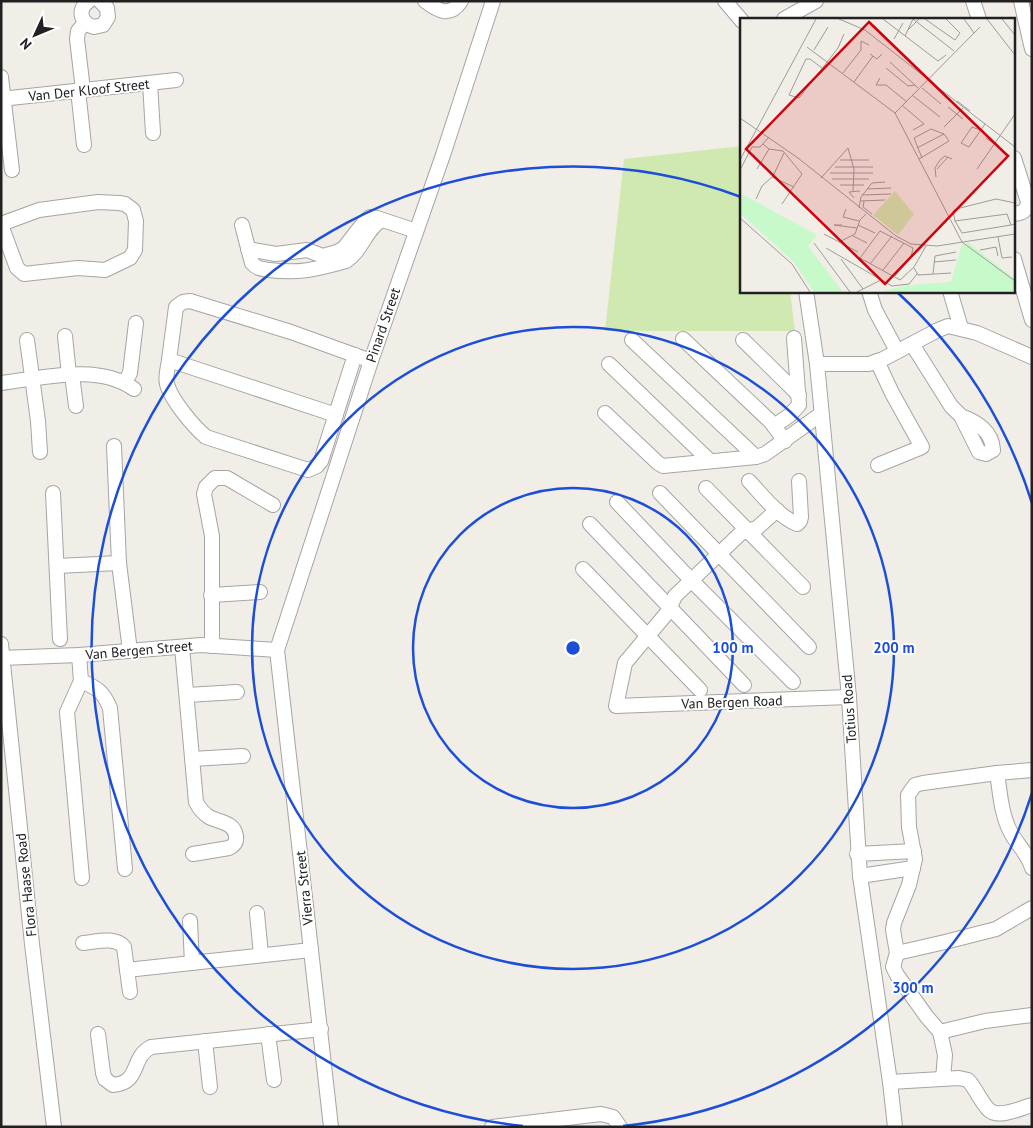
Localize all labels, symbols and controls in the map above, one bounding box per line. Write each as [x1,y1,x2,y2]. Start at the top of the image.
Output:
north arrow [10,10,60,60]
inset map [740,18,1016,292]
text: N [16,34,35,54]
street label: Van Der Kloof Street [26,75,151,105]
street label: Pinard Street [362,285,404,365]
street label: Van Bergen Street [84,636,194,664]
text: 100 m [712,638,754,657]
text: 200 m [873,638,915,657]
centre of rings [564,639,582,657]
street label: Totius Road [838,674,860,744]
street label: Van Bergen Road [680,691,783,713]
street label: Flora Haase Road [12,832,40,938]
street label: Vierra Street [291,850,317,927]
text: 300 m [892,978,934,997]

